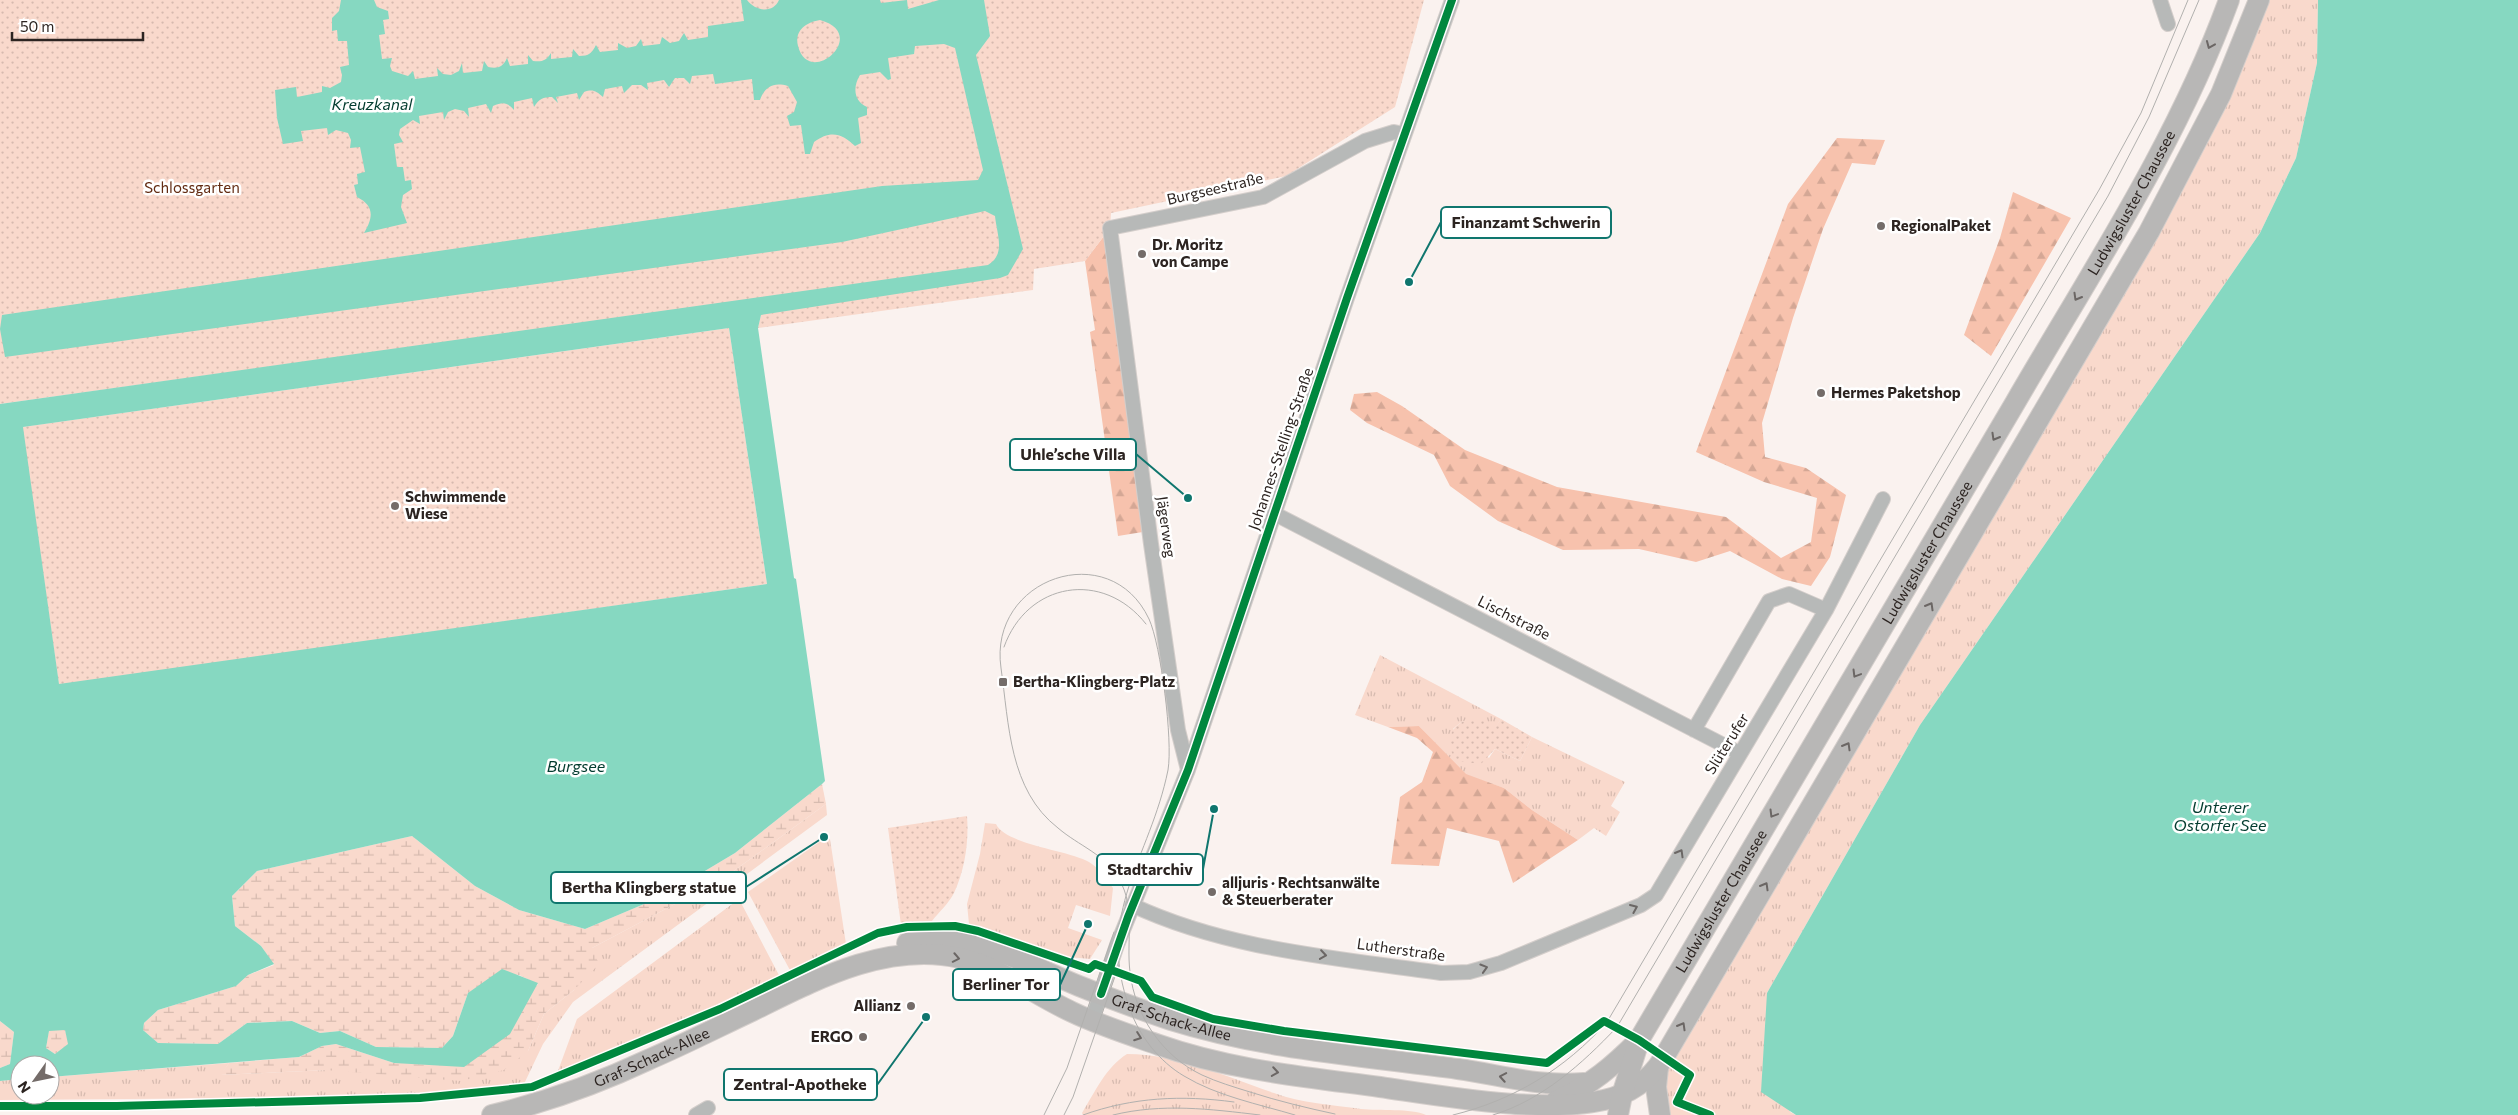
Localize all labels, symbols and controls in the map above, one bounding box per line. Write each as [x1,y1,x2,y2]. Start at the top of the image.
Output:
scale bar [12,10,144,42]
text: 50 m [20,17,54,35]
one-way arrow [2206,40,2217,49]
water label: Kreuzkanal [332,94,413,113]
street label: Ludwigsluster Chaussee [2083,127,2178,278]
street label: Burgseestraße [1165,168,1265,208]
park label: Schlossgarten [144,178,240,196]
callout: Finanzamt Schwerin [1441,207,1611,238]
text: Finanzamt Schwerin [1451,212,1601,231]
place label: RegionalPaket [1891,216,1991,234]
marker: RegionalPaket [1875,220,1887,232]
place label: Dr. Moritz von Campe [1152,235,1228,270]
marker: Dr. Moritz von Campe [1136,248,1148,260]
one-way arrow [2073,291,2083,300]
street label: Johannes-Stelling-Straße [1244,365,1316,532]
place label: Hermes Paketshop [1831,383,1961,401]
marker: Hermes Paketshop [1815,387,1827,399]
one-way arrow [1991,432,2001,441]
callout: Uhle’sche Villa [1010,439,1136,470]
text: Uhle’sche Villa [1020,444,1126,463]
street label: Ludwigsluster Chaussee [1878,477,1976,627]
place label: Schwimmende Wiese [405,487,506,522]
street label: Jägerweg [1154,495,1180,559]
marker: Schwimmende Wiese [389,500,401,512]
street label: Lischstraße [1475,591,1554,643]
one-way arrow [1923,602,1933,611]
one-way arrow [1853,669,1863,678]
place label: Bertha-Klingberg-Platz [1013,672,1175,690]
marker: Bertha-Klingberg-Platz [997,676,1009,688]
street label: Slüterufer [1700,710,1752,777]
one-way arrow [1841,743,1851,752]
water label: Burgsee [547,756,606,775]
water label: Unterer Ostorfer See [2174,797,2267,834]
one-way arrow [1770,808,1780,817]
street label: Ludwigsluster Chaussee [1671,826,1770,975]
one-way arrow [1674,849,1684,858]
callout: Stadtarchiv [1097,854,1203,885]
text: Stadtarchiv [1107,859,1193,878]
callout: Bertha Klingberg statue [551,872,746,903]
place label: alljuris · Rechtsanwälte & Steuerberater [1222,873,1380,908]
text: Bertha Klingberg statue [562,877,736,896]
one-way arrow [1758,883,1768,892]
marker: alljuris · Rechtsanwälte & Steuerberater [1206,886,1218,898]
one-way arrow [1629,903,1638,914]
street label: Lutherstraße [1356,934,1447,964]
one-way arrow [1319,950,1327,960]
one-way arrow [951,952,960,962]
one-way arrow [1479,963,1487,973]
callout: Berliner Tor [953,969,1060,1000]
text: Berliner Tor [962,974,1050,993]
street label: Graf-Schack-Allee [1109,990,1233,1044]
place label: Allianz [854,996,901,1014]
marker: Allianz [905,1000,917,1012]
street label: Graf-Schack-Allee [591,1023,712,1090]
one-way arrow [1676,1023,1686,1032]
place label: ERGO [811,1027,853,1045]
marker: ERGO [857,1031,869,1043]
one-way arrow [1133,1031,1141,1041]
north arrow [10,1055,60,1105]
one-way arrow [1271,1066,1280,1076]
callout: Zentral-Apotheke [724,1069,877,1100]
one-way arrow [1498,1072,1507,1083]
text: Zentral-Apotheke [733,1074,867,1093]
text: N [14,1078,34,1096]

